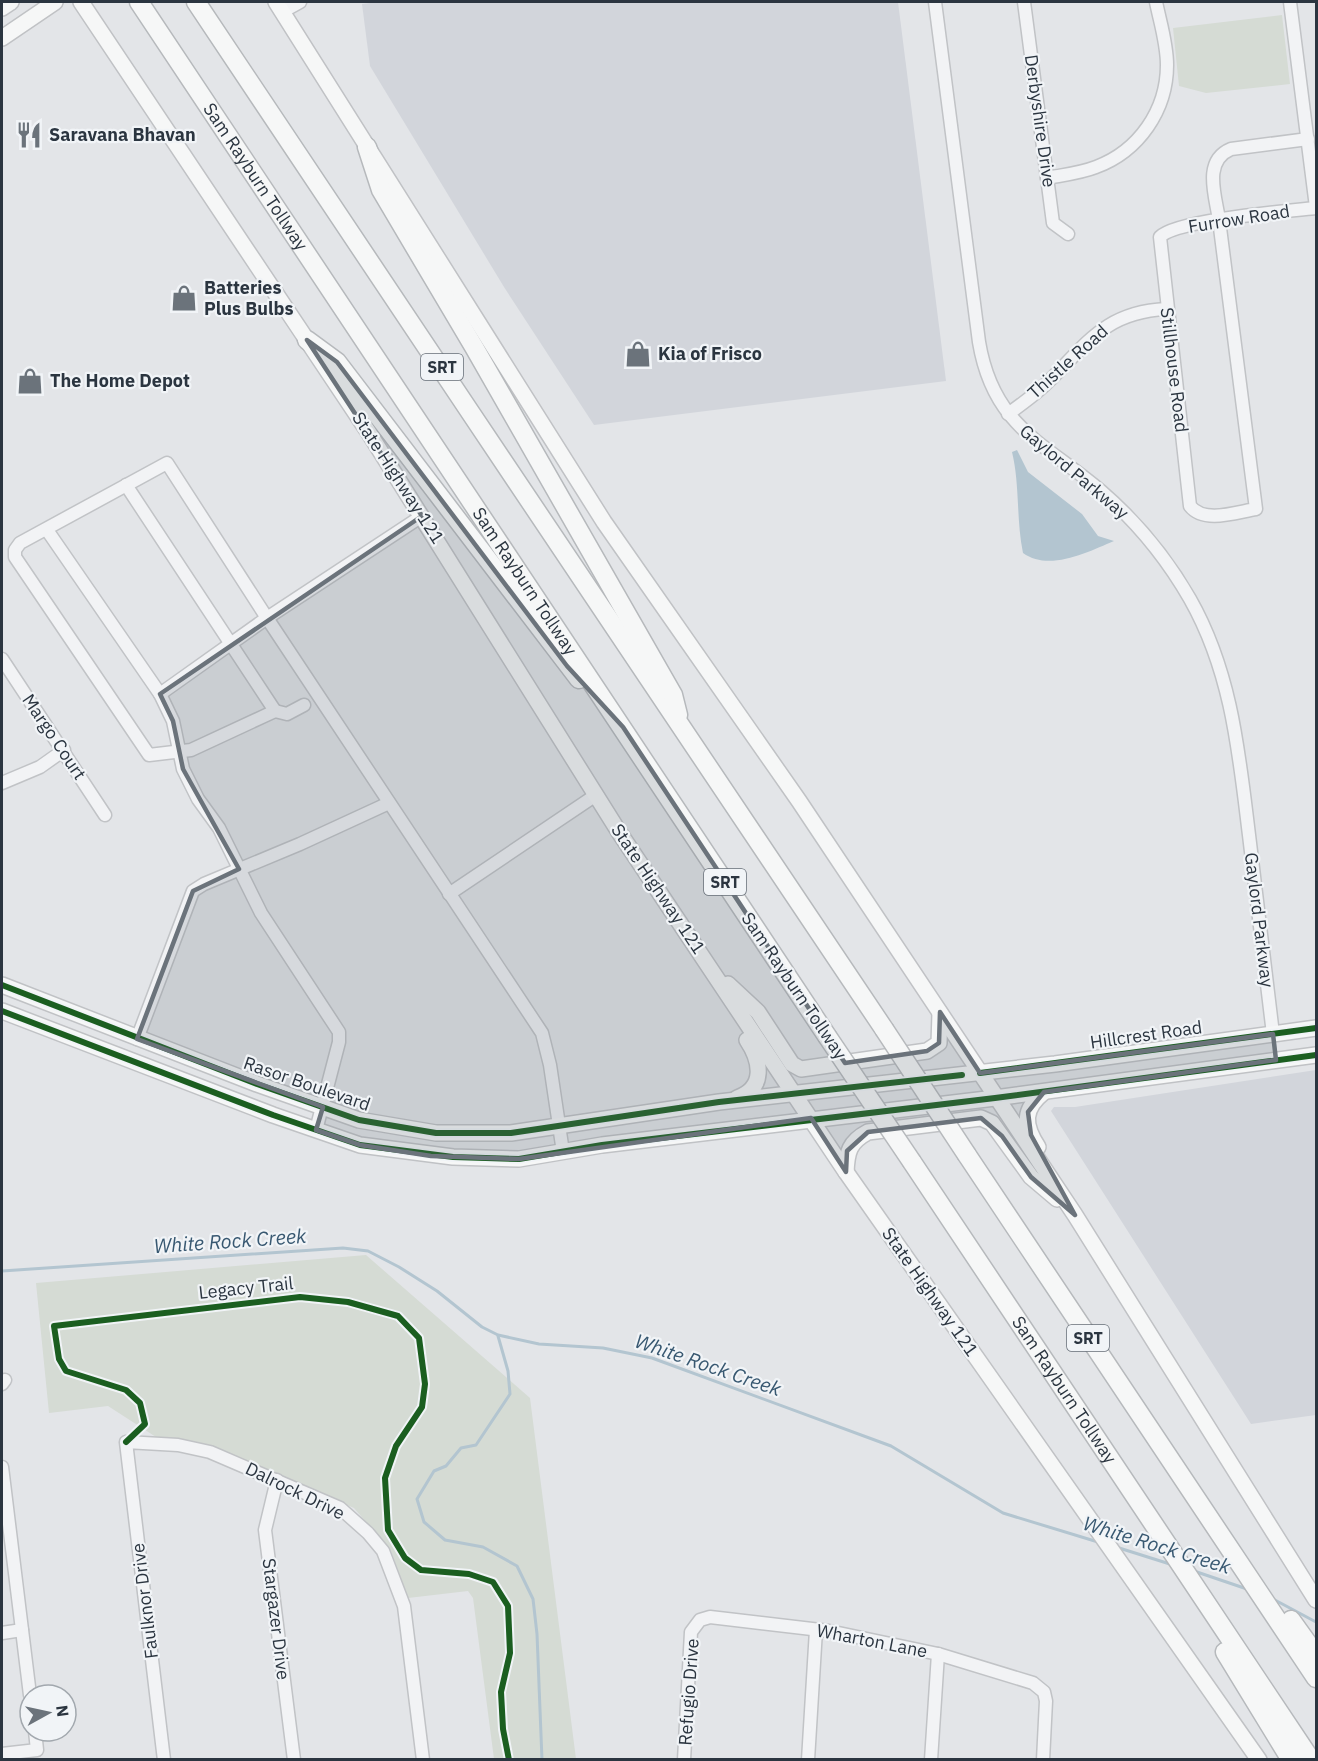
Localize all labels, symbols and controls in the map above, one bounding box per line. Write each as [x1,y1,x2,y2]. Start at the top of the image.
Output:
street label: Derbyshire Drive [1020,53,1061,189]
street label: Sam Rayburn Tollway [198,98,313,255]
restaurant icon: Saravana Bhavan [14,120,44,150]
place label: Saravana Bhavan [49,123,196,146]
street label: Furrow Road [1187,199,1291,238]
place label: Batteries Plus Bulbs [204,276,294,320]
shop icon: Batteries Plus Bulbs [169,283,199,313]
street label: Stillhouse Road [1155,306,1194,434]
street label: Thistle Road [1023,319,1113,404]
shop icon: Kia of Frisco [623,339,653,369]
place label: Kia of Frisco [658,342,762,365]
road number: SRT [421,354,463,380]
shop icon: The Home Depot [15,366,45,396]
place label: The Home Depot [50,369,190,392]
street label: State Highway 121 [347,408,450,548]
street label: Gaylord Parkway [1015,419,1134,524]
street label: Sam Rayburn Tollway [468,503,582,659]
street label: Margo Court [17,689,92,784]
street label: State Highway 121 [606,819,711,958]
street label: Gaylord Parkway [1240,851,1279,989]
road number: SRT [704,869,746,895]
street label: Sam Rayburn Tollway [737,908,852,1064]
street label: Hillcrest Road [1088,1015,1203,1054]
street label: Rasor Boulevard [241,1051,374,1116]
water label: White Rock Creek [153,1222,308,1259]
street label: State Highway 121 [877,1223,984,1361]
street label: Legacy Trail [197,1271,295,1304]
street label: Sam Rayburn Tollway [1007,1311,1122,1468]
road number: SRT [1067,1325,1109,1351]
water label: White Rock Creek [631,1327,785,1402]
street label: Dalrock Drive [242,1457,349,1525]
water label: White Rock Creek [1080,1509,1235,1580]
street label: Faulknor Drive [126,1542,163,1660]
street label: Stargazer Drive [258,1557,295,1681]
street label: Wharton Lane [815,1619,929,1663]
street label: Refugio Drive [673,1638,704,1746]
north arrow [18,1683,78,1743]
text: N [52,1704,74,1718]

